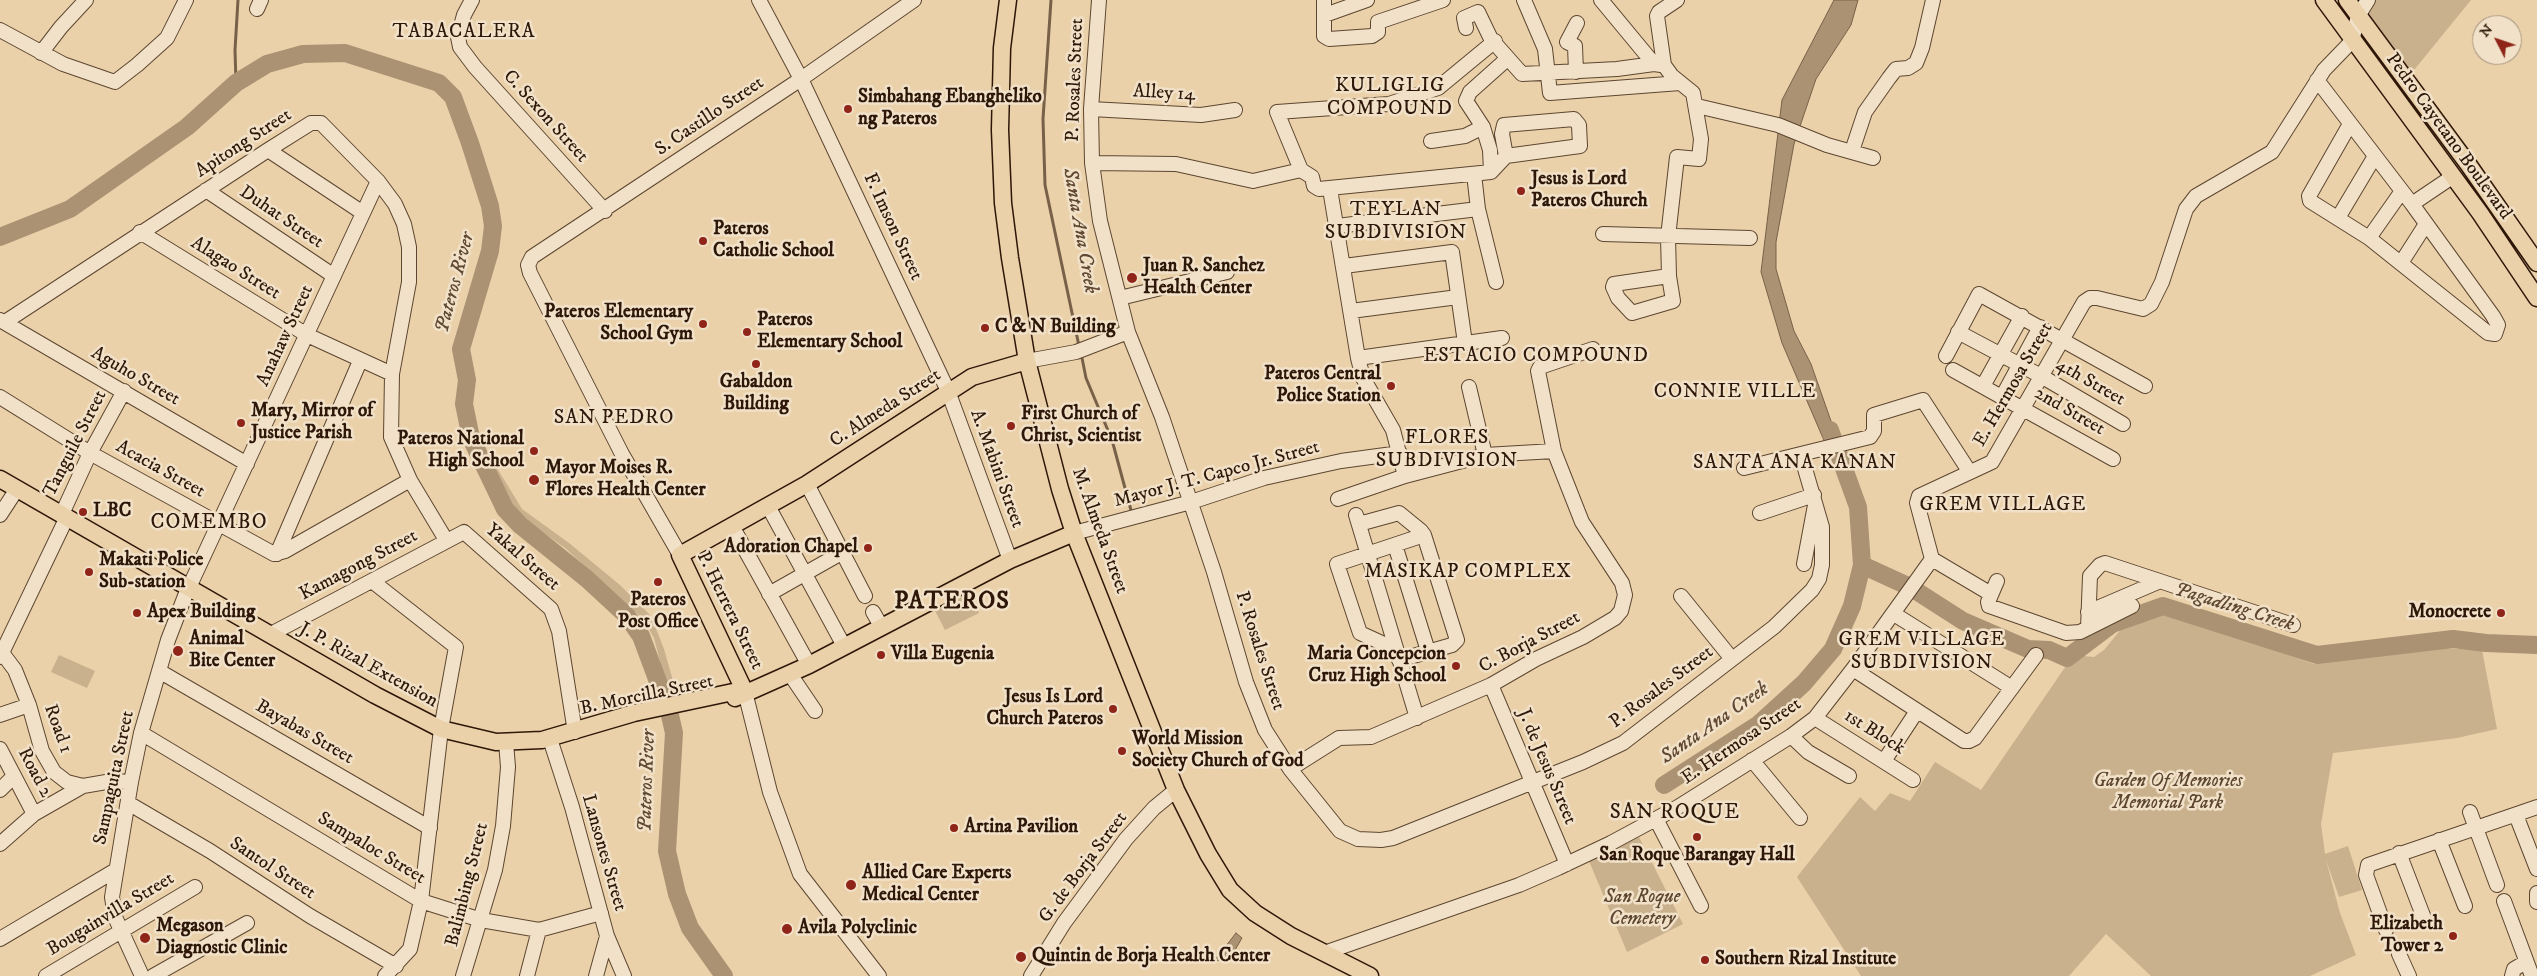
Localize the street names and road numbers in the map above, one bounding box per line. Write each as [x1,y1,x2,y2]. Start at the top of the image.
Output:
street label: P. Rosales Street [1062,18,1090,142]
street label: Pedro Cayetano Boulevard [2380,49,2516,225]
street label: C. Sexon Street [498,66,592,168]
street label: S. Castillo Street [651,72,769,162]
street label: Alley 14 [1132,81,1196,107]
street label: Apitong Street [192,104,296,184]
street label: F. Imson Street [857,170,927,284]
street label: Duhat Street [235,182,327,254]
street label: Alagao Street [186,232,284,306]
street label: Anahaw Street [253,282,319,390]
street label: E. Hermosa Street [1969,319,2059,451]
street label: Aguho Street [87,342,183,412]
street label: 4th Street [2051,354,2129,412]
street label: C. Almeda Street [826,365,946,453]
street label: 2nd Street [2030,383,2108,441]
street label: Tanguile Street [39,387,113,501]
street label: A. Mabini Street [964,407,1028,531]
street label: Acacia Street [111,436,209,504]
street label: Mayor J. T. Capco Jr. Street [1112,437,1322,513]
street label: M. Almeda Street [1066,465,1132,597]
street label: Yakal Street [480,520,564,596]
street label: Kamagong Street [296,525,422,607]
street label: P. Herrera Street [691,548,767,674]
street label: P. Rosales Street [1229,589,1289,713]
street label: C. Borja Street [1476,607,1584,679]
street label: J. P. Rizal Extension [295,618,441,714]
street label: P. Rosales Street [1606,642,1718,734]
street label: B. Morcilla Street [578,671,716,721]
street label: E. Hermosa Street [1678,694,1806,790]
street label: Bayabas Street [251,696,357,770]
street label: Road 1 [38,701,76,757]
street label: 1st Block [1839,705,1909,761]
street label: J. de Jesus Street [1511,706,1581,828]
street label: Sampaguita Street [90,709,140,847]
street label: Road 2 [12,744,56,802]
street label: Lansones Street [575,792,631,914]
street label: Sampaloc Street [313,808,429,890]
street label: G. de Borja Street [1035,808,1133,928]
street label: Balimbing Street [442,821,494,949]
street label: Santol Street [225,833,319,905]
street label: Bougainvilla Street [43,868,179,962]

